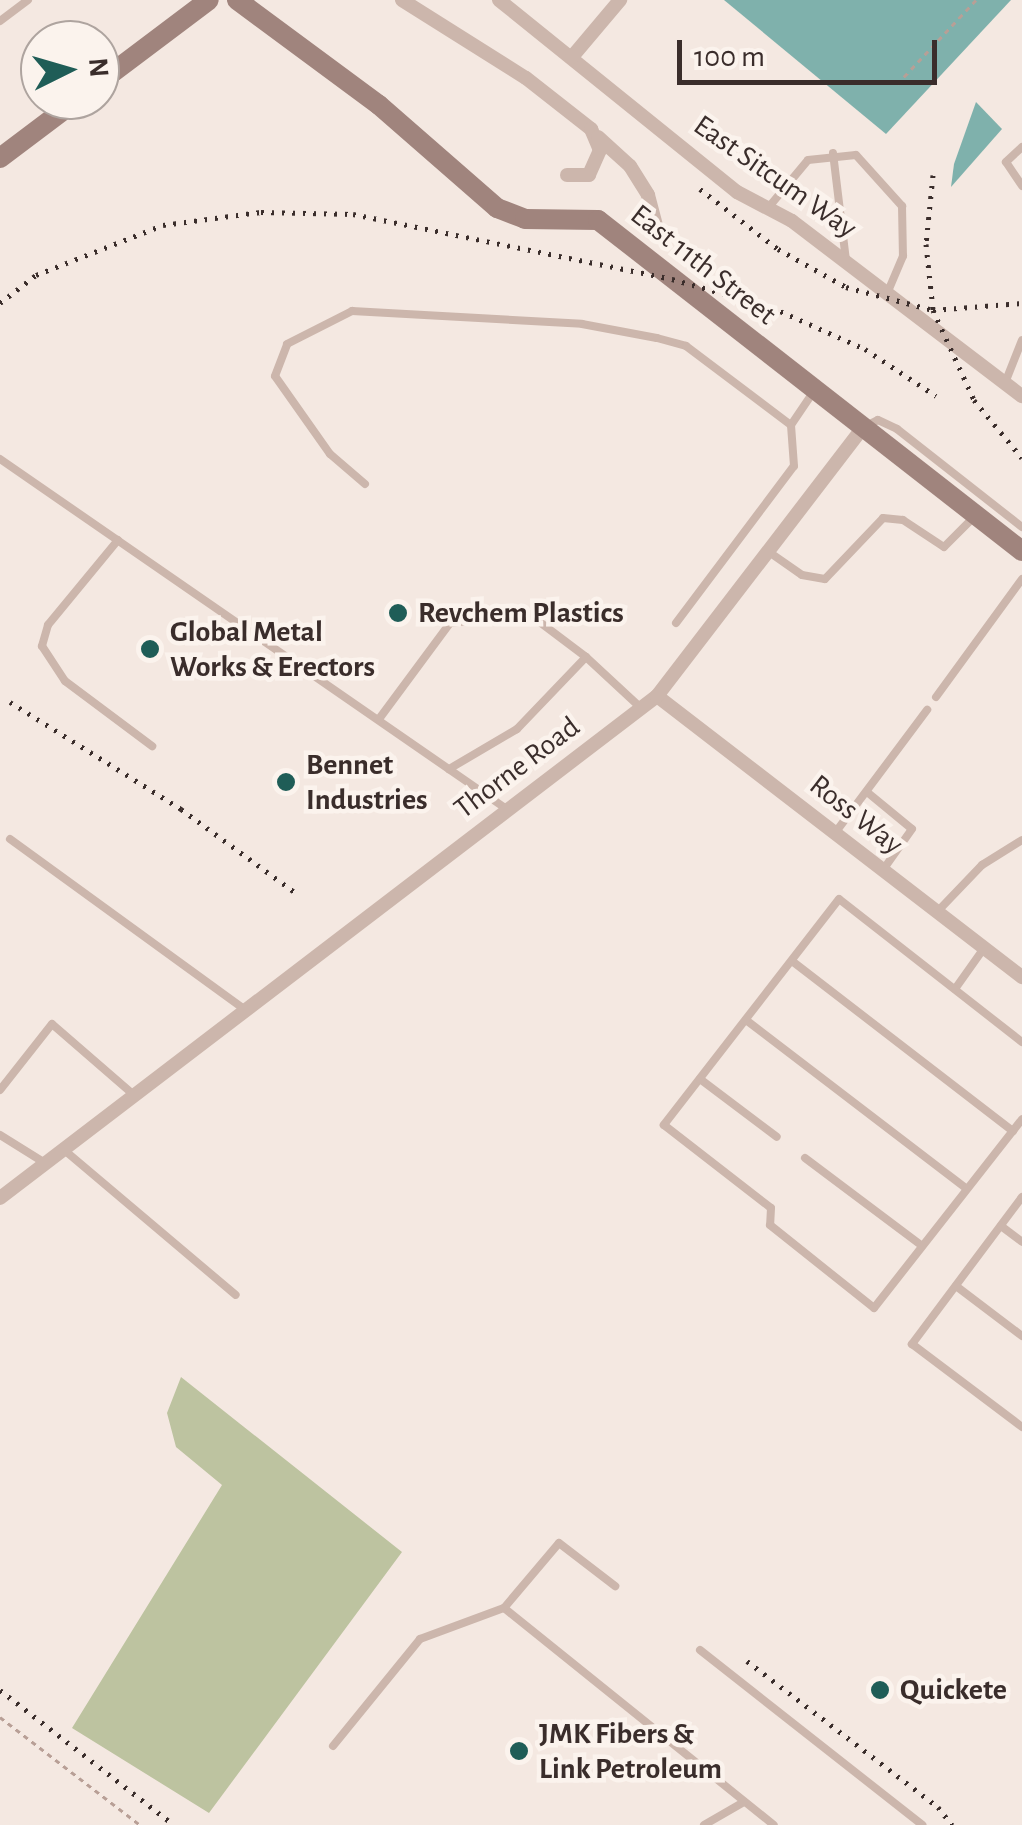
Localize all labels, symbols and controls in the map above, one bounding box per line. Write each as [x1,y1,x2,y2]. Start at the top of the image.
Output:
north arrow [20,20,120,120]
scale bar [682,20,942,82]
text: 100 m [694,42,765,72]
text: N [83,57,113,78]
street label: East Sitcum Way [687,108,863,246]
street label: East 11th Street [623,197,783,333]
place label: Revchem Plastics [418,595,624,631]
marker: Revchem Plastics [387,602,409,624]
place label: Global Metal Works & Erectors [170,614,375,684]
marker: Global Metal Works & Erectors [139,638,161,660]
street label: Thorne Road [447,709,587,827]
place label: Bennet Industries [306,747,428,818]
street label: Ross Way [802,767,910,863]
marker: Bennet Industries [275,771,297,793]
place label: Quickete [900,1672,1007,1708]
marker: Quickete [869,1679,891,1701]
place label: JMK Fibers & Link Petroleum [539,1716,722,1786]
marker: JMK Fibers & Link Petroleum [508,1740,530,1762]

